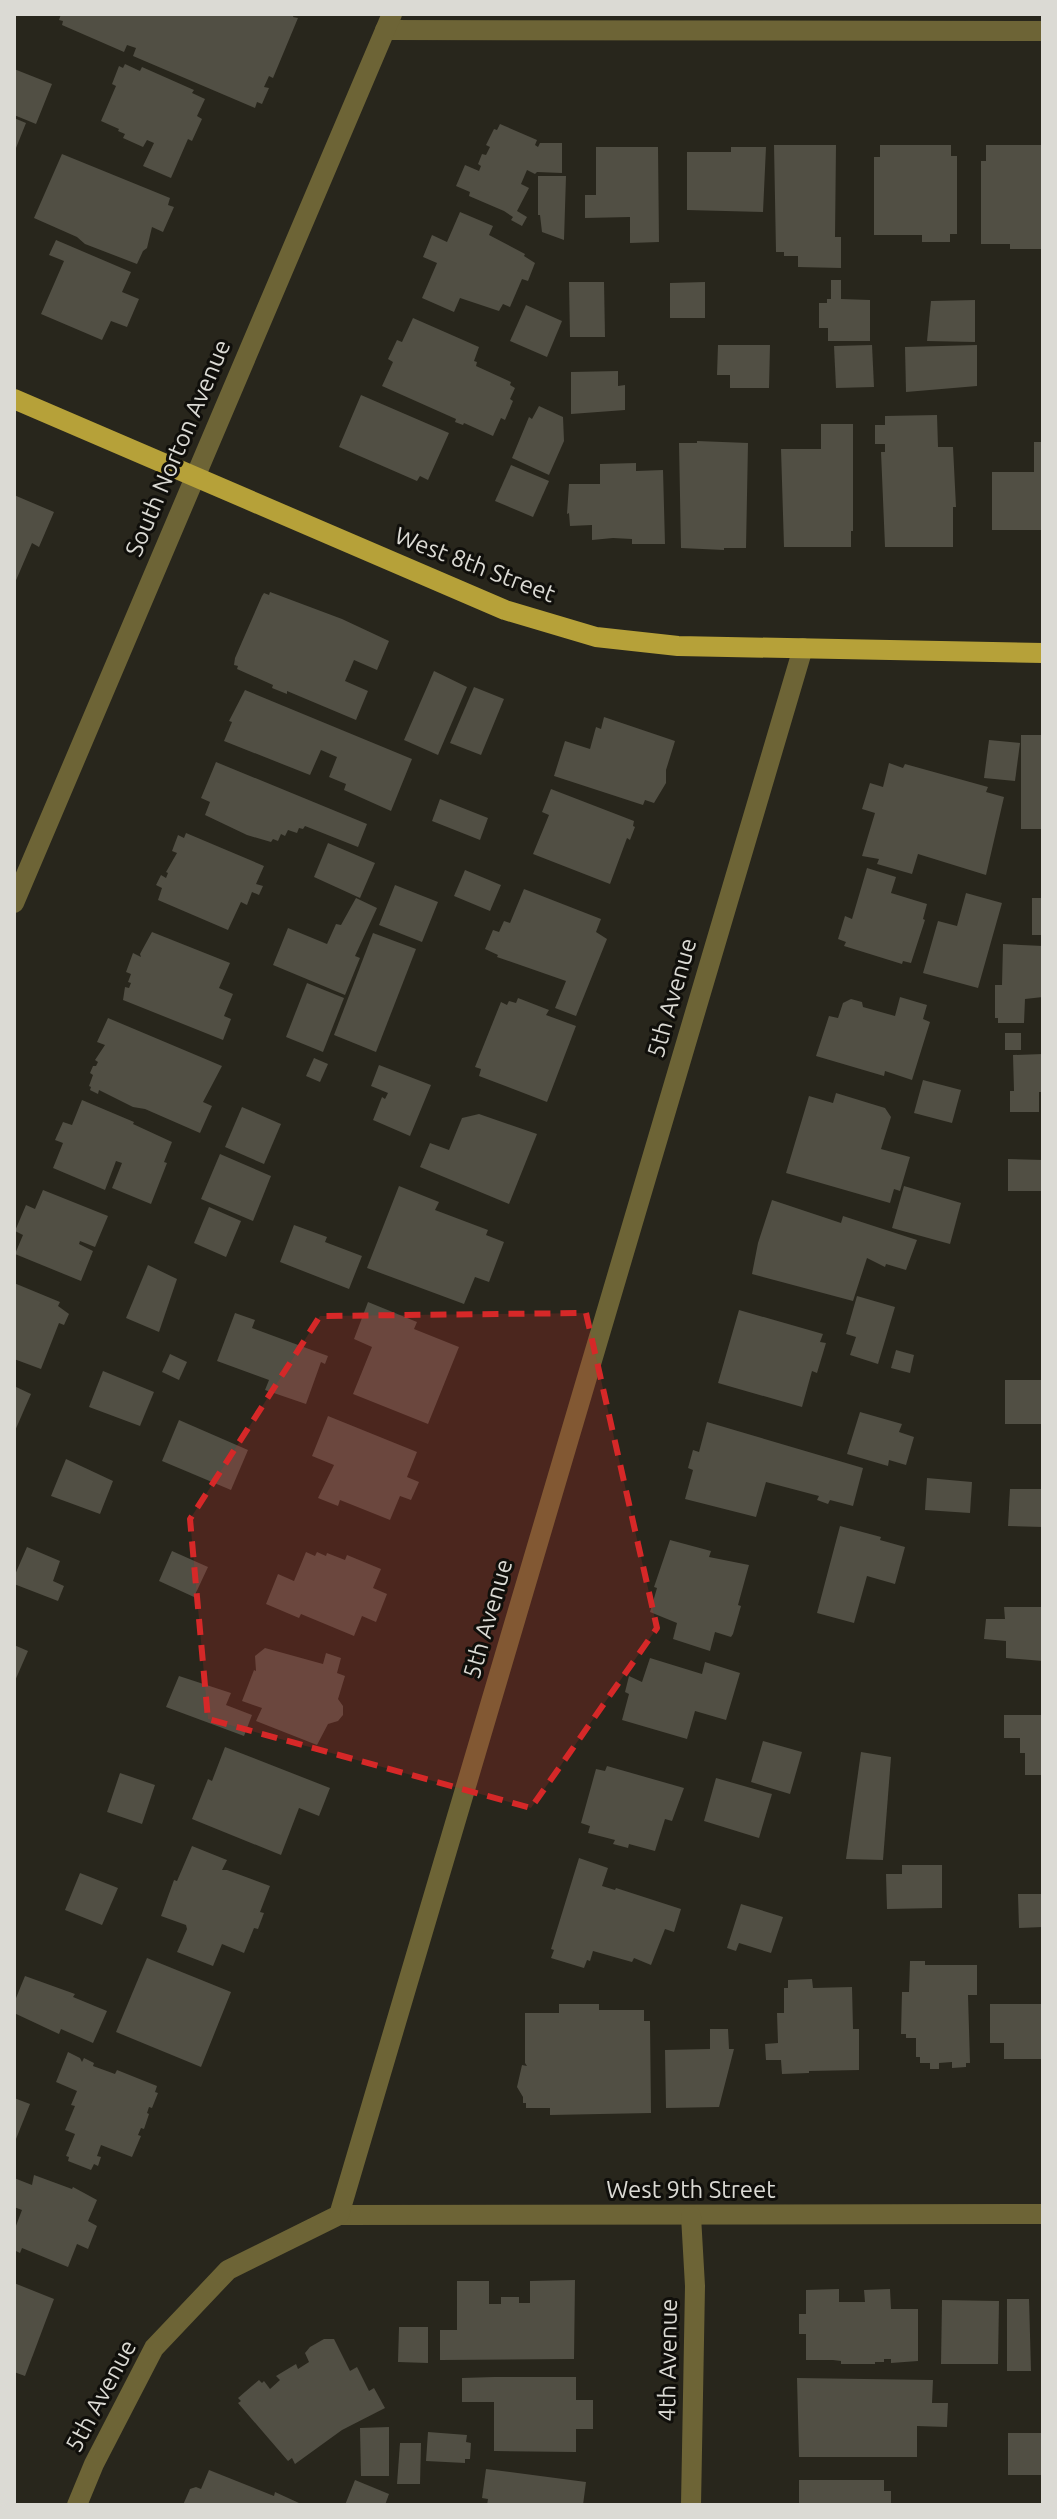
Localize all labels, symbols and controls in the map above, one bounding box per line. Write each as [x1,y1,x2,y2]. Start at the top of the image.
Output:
street label: South Norton Avenue [120,335,235,560]
street label: West 8th Street [391,522,560,608]
street label: 5th Avenue [642,935,701,1061]
street label: 5th Avenue [458,1556,517,1682]
street label: West 9th Street [606,2176,776,2203]
street label: 4th Avenue [653,2298,682,2422]
street label: 5th Avenue [60,2335,141,2456]

